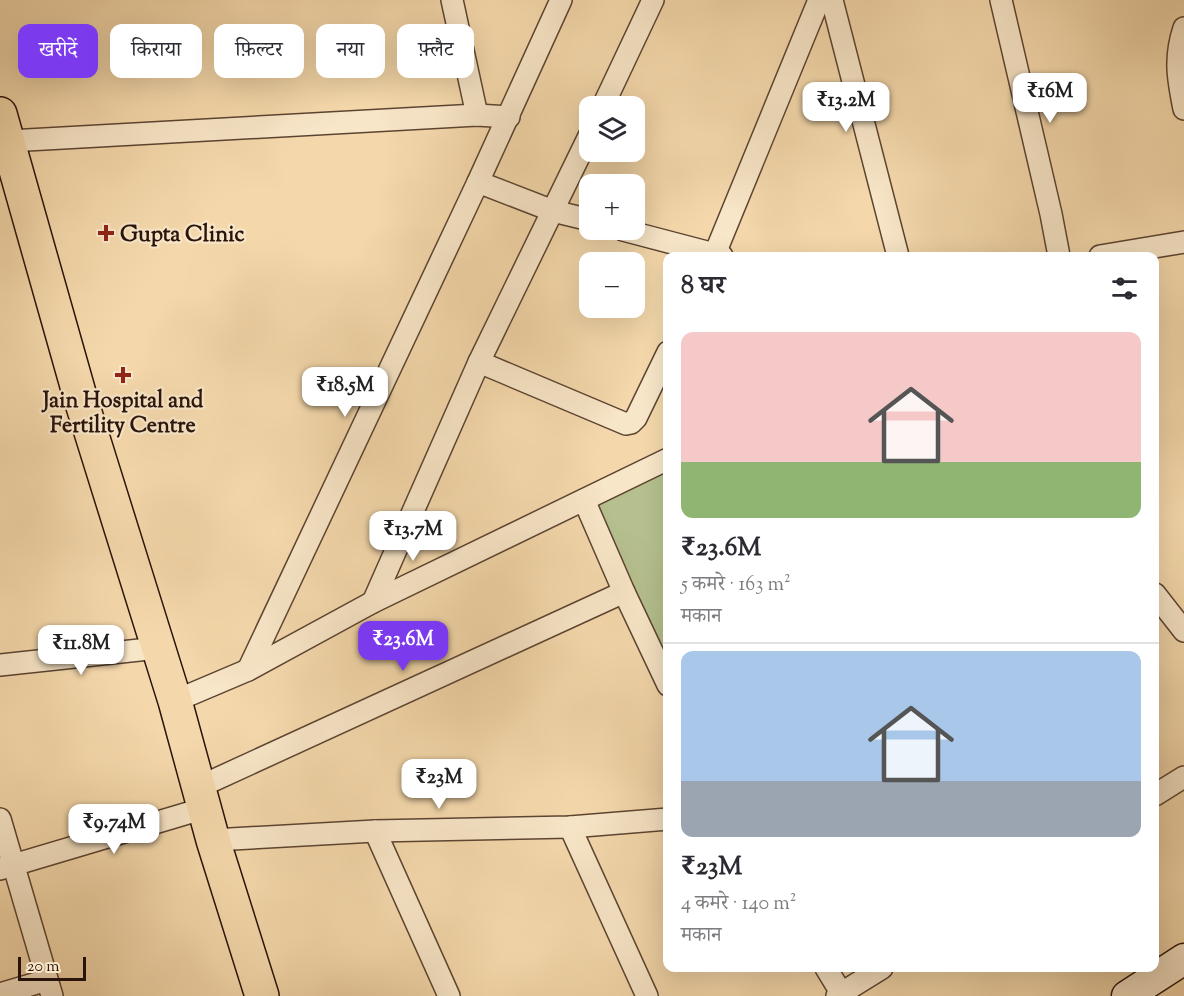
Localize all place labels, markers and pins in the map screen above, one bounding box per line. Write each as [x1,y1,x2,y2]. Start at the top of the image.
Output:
pin: ₹16M [1014,73,1086,124]
pin: ₹13.2M [797,82,895,133]
place label: Gupta Clinic [120,220,244,252]
marker: Gupta Clinic [97,224,115,242]
marker: Jain Hospital and Fertility Centre [114,366,132,384]
pin: ₹18.5M [296,367,394,418]
place label: Jain Hospital and Fertility Centre [41,386,204,443]
pin: ₹13.7M [364,511,462,562]
pin: ₹23.6M [354,621,452,672]
pin: ₹11.8M [32,625,130,676]
pin: ₹23M [403,759,475,810]
pin: ₹9.74M [65,804,163,855]

